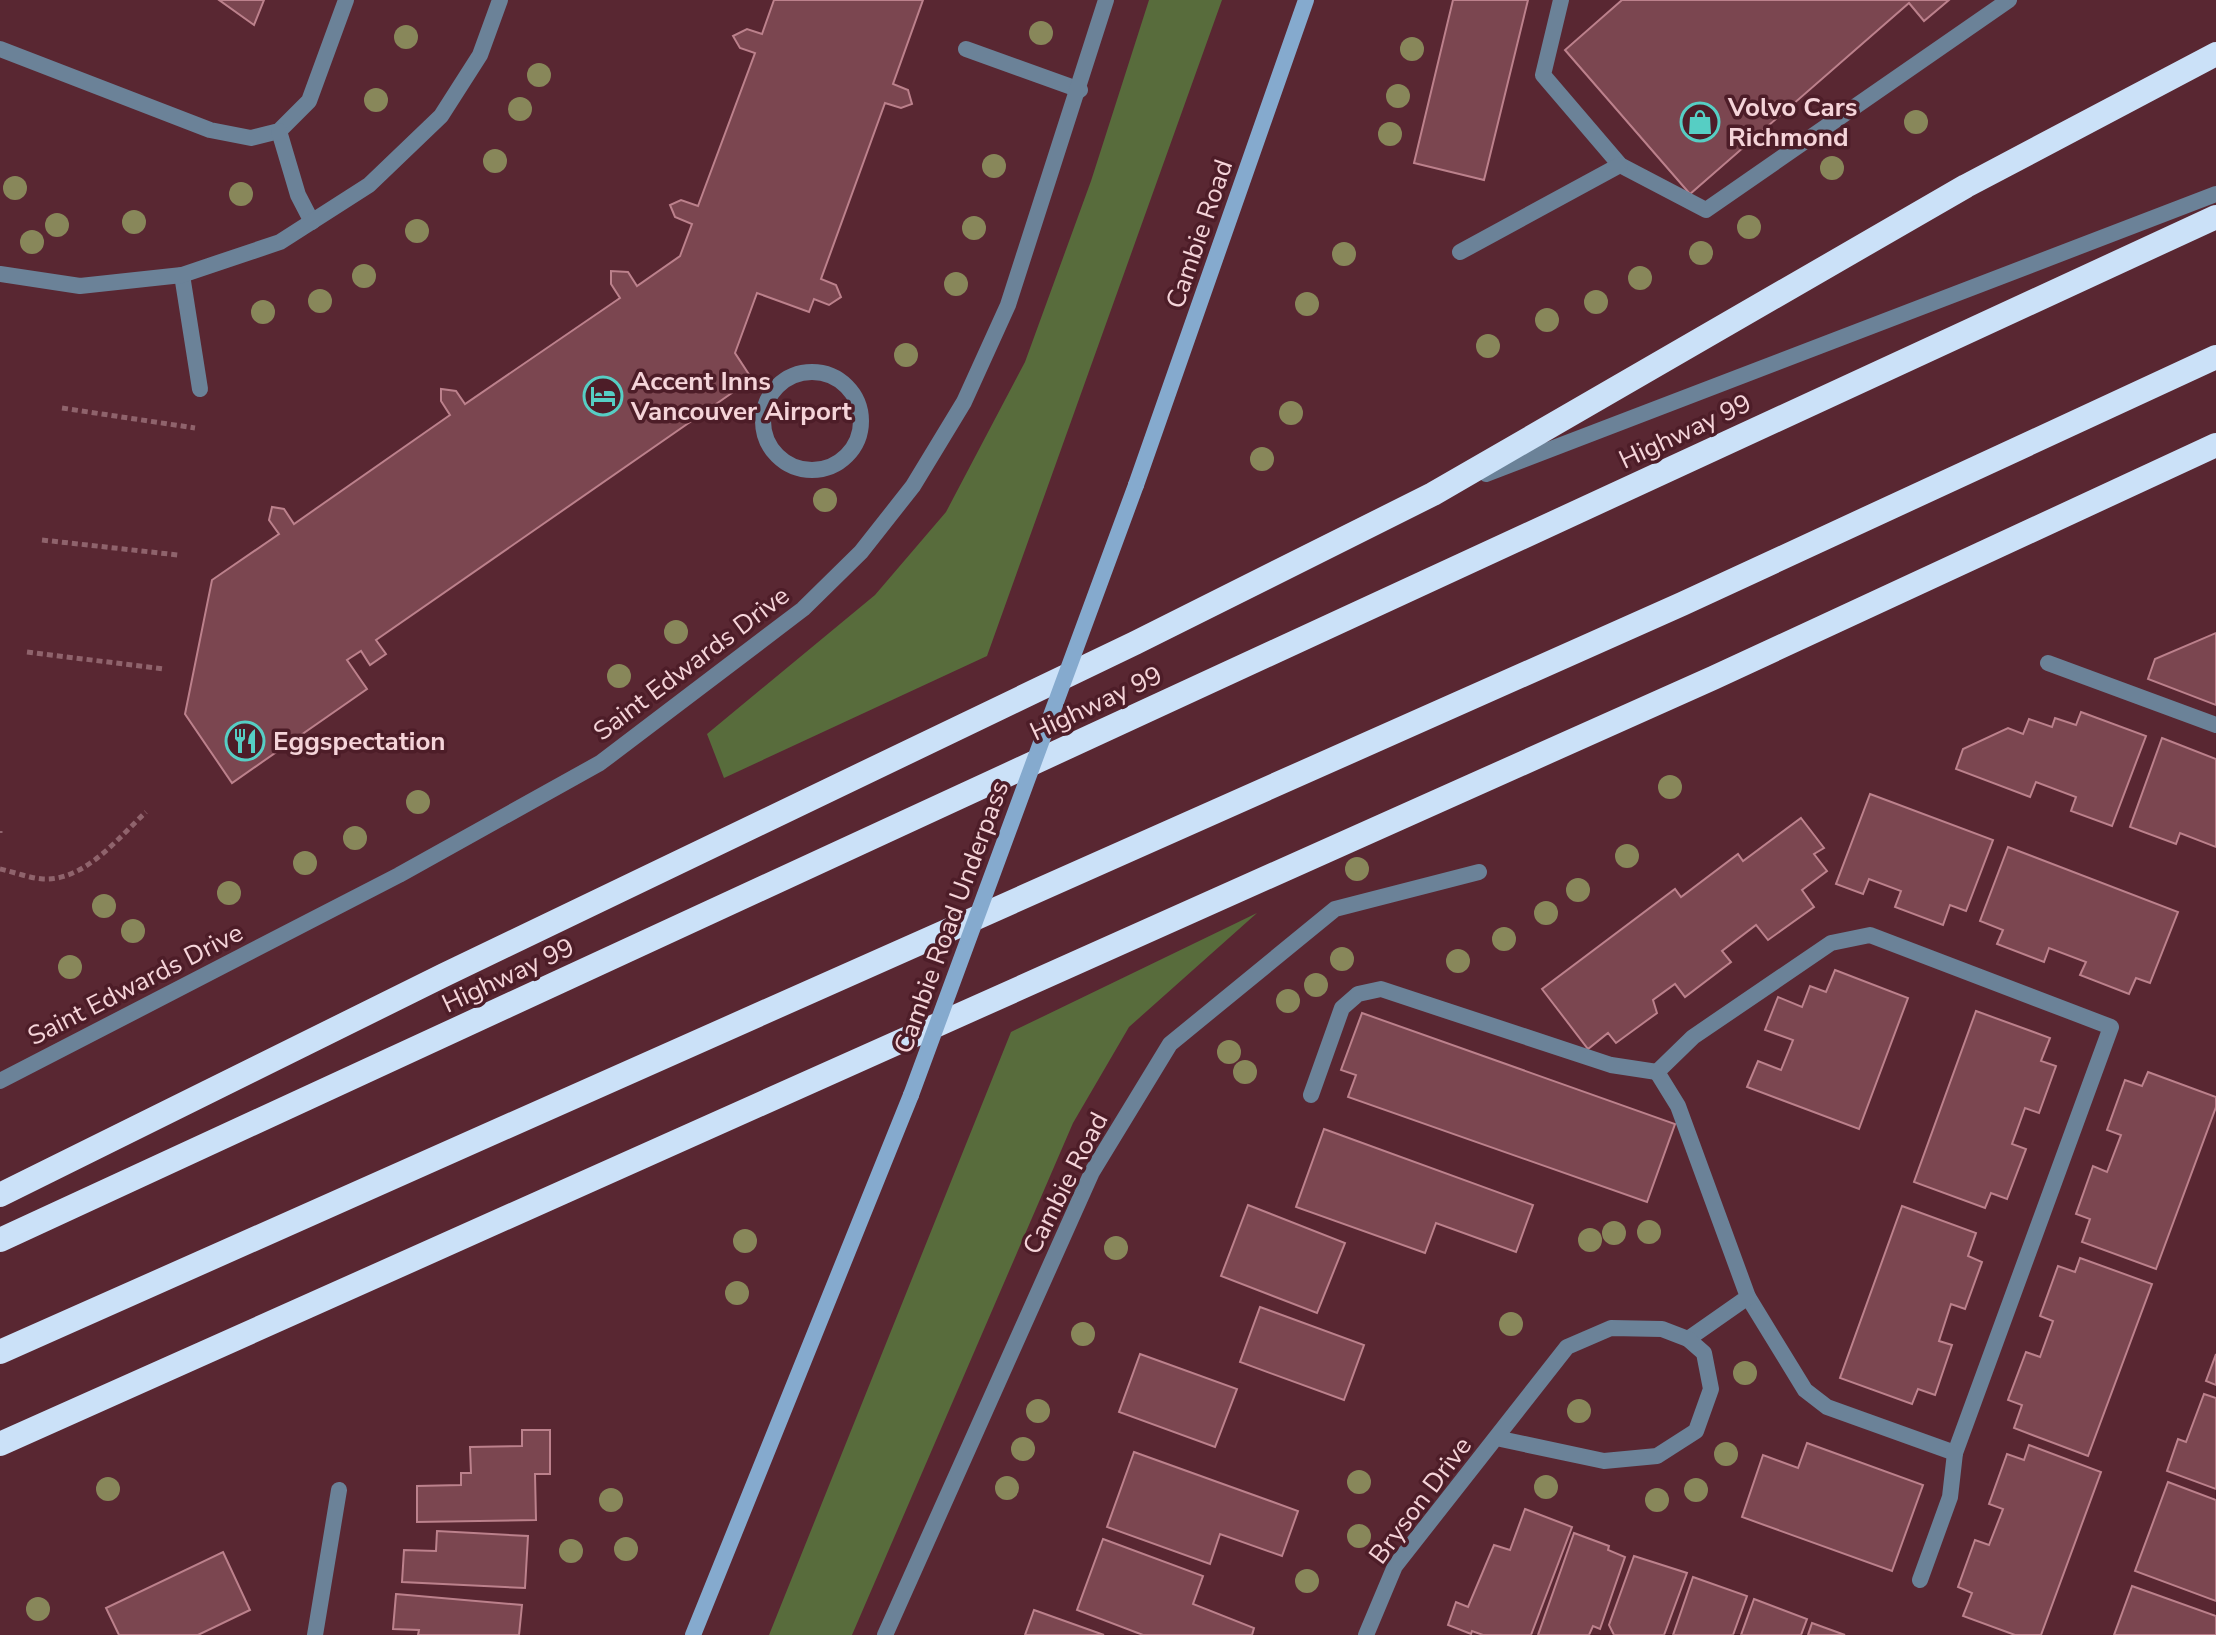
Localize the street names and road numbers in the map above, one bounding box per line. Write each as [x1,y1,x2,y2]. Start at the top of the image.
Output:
street label: Cambie Road [1158,155,1241,313]
street label: Highway 99 [1613,386,1757,477]
street label: Saint Edwards Drive [586,578,797,749]
street label: Highway 99 [1024,658,1168,749]
street label: Cambie Road Underpass [886,776,1017,1058]
street label: Saint Edwards Drive [22,915,249,1054]
street label: Highway 99 [436,930,580,1021]
street label: Cambie Road [1015,1106,1116,1260]
street label: Bryson Drive [1361,1430,1480,1571]

